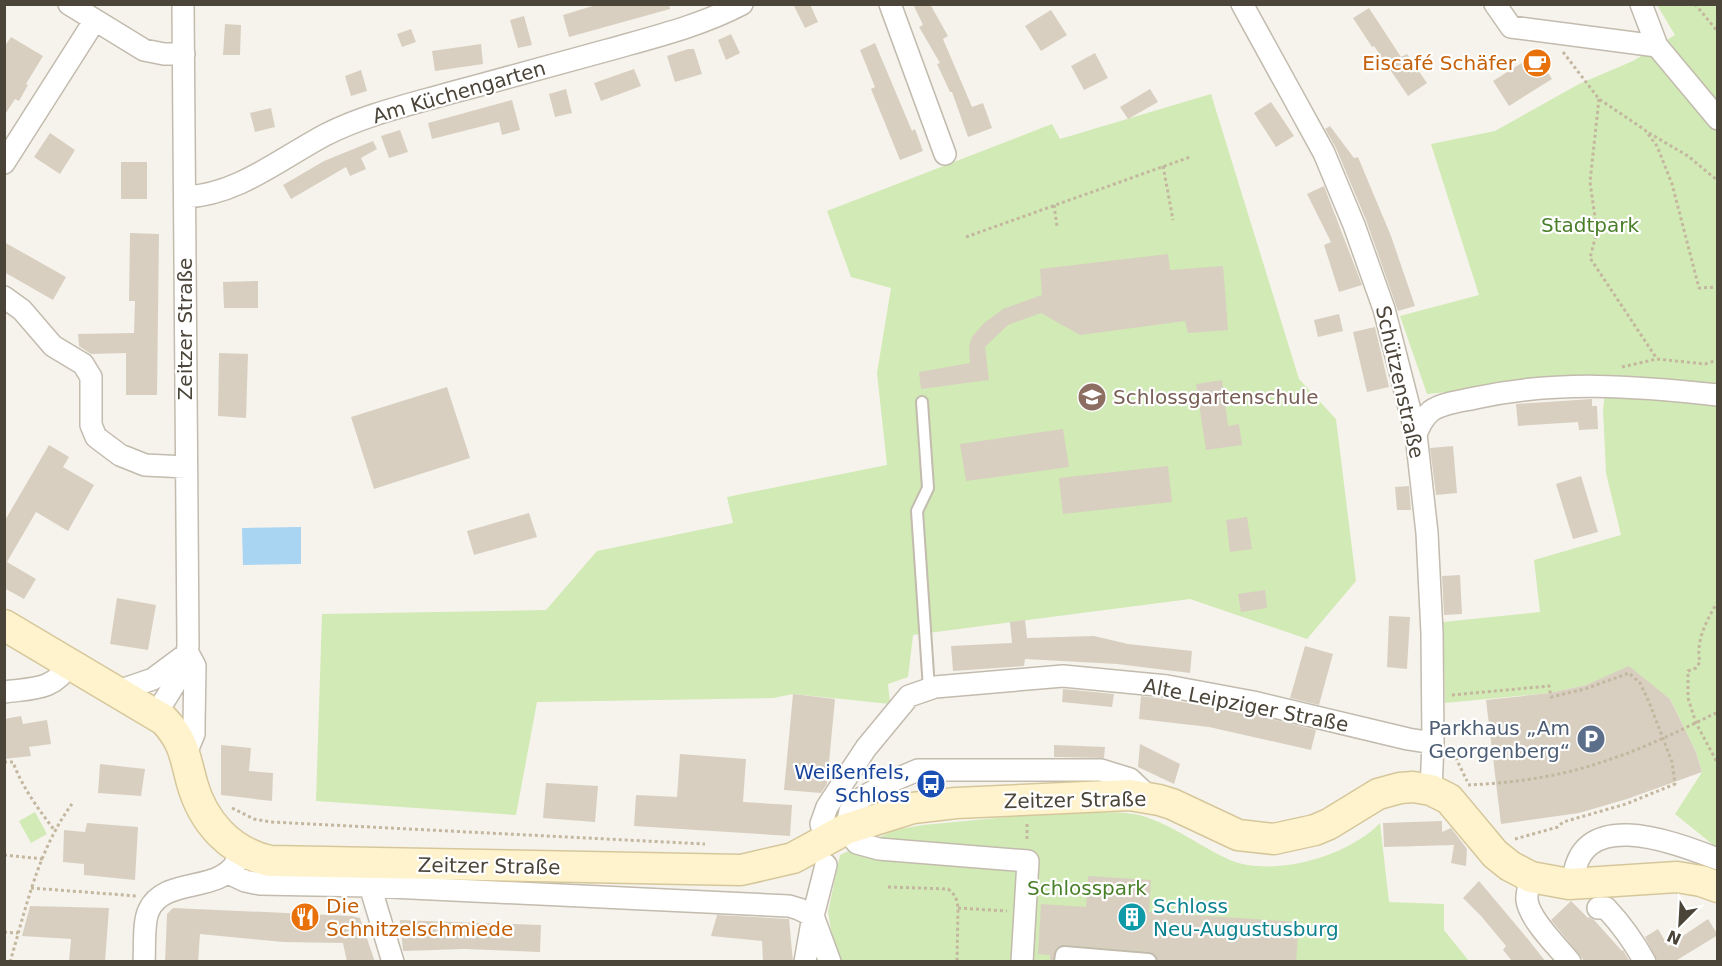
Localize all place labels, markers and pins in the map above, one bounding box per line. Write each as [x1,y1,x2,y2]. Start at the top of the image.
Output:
cafe icon: Eiscafé Schäfer [1521,47,1553,79]
place label: Eiscafé Schäfer [1362,51,1517,75]
school or university icon: Schlossgartenschule [1076,381,1108,413]
place label: Schlossgartenschule [1113,385,1319,409]
place label: Parkhaus „Am Georgenberg“ [1428,716,1570,763]
parking icon: Parkhaus „Am Georgenberg“ [1575,723,1607,755]
place label: Weißenfels, Schloss [794,760,910,807]
bus stop icon: Weißenfels, Schloss [915,768,947,800]
place label: Die Schnitzelschmiede [326,894,513,941]
place label: Schloss Neu-Augustusburg [1153,894,1339,941]
restaurant icon: Die Schnitzelschmiede [289,901,321,933]
building icon: Schloss Neu-Augustusburg [1116,901,1148,933]

